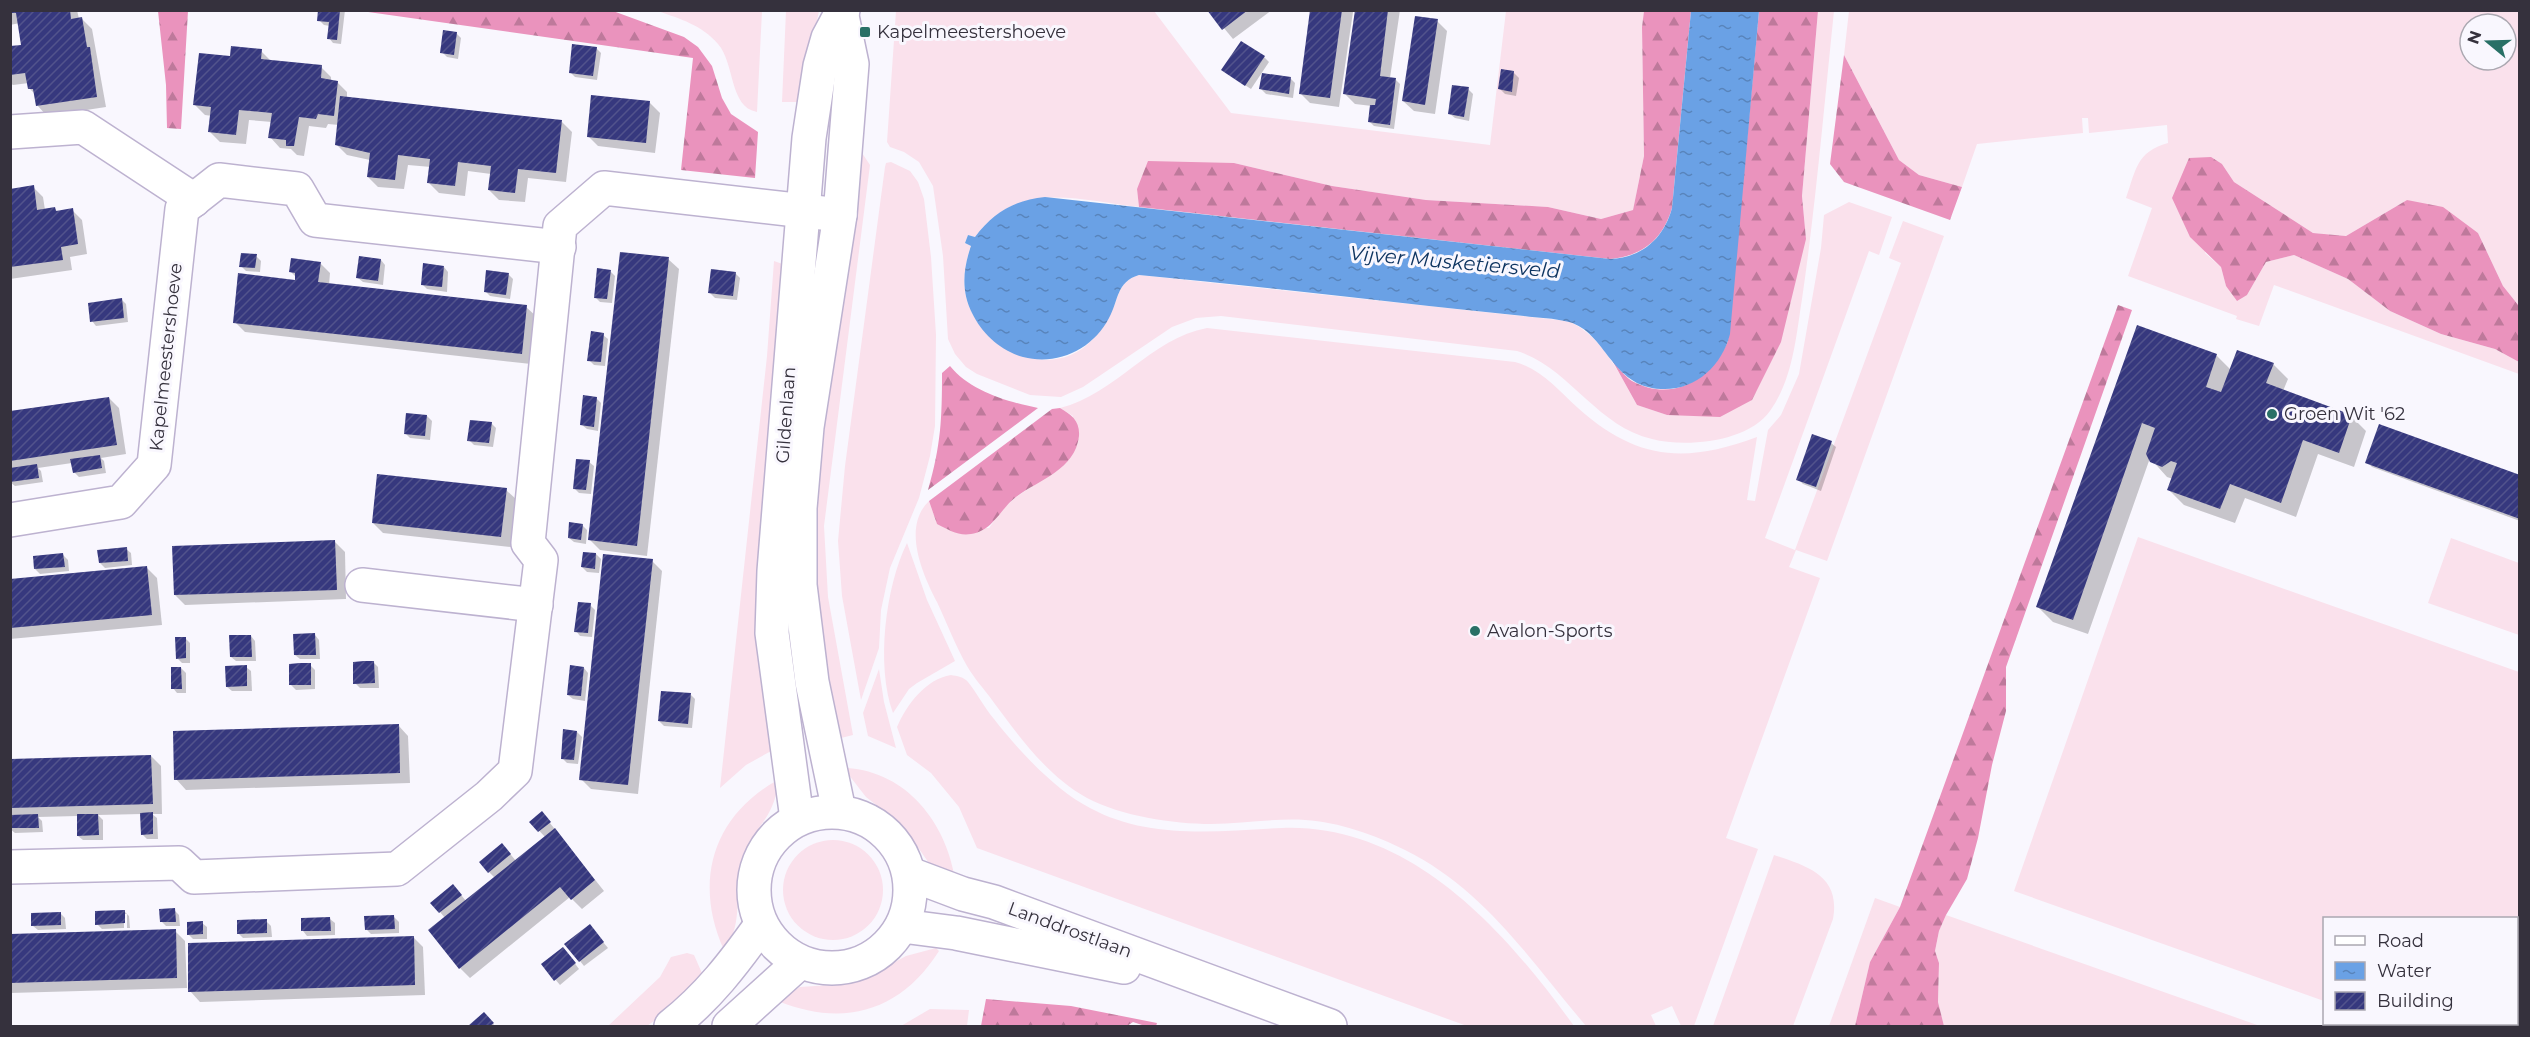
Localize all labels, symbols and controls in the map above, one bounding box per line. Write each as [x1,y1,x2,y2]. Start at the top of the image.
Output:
north arrow [2458,12,2518,72]
place label: Kapelmeestershoeve [877,21,1066,43]
marker: Kapelmeestershoeve [858,25,872,39]
text: N [2463,28,2485,46]
water label: Vijver Musketiersveld [1349,241,1562,283]
street label: Kapelmeestershoeve [145,262,187,452]
street label: Gildenlaan [772,366,800,464]
place label: Groen Wit '62 [2284,403,2405,425]
marker: Groen Wit '62 [2265,407,2279,421]
place label: Avalon-Sports [1487,620,1613,642]
marker: Avalon-Sports [1468,624,1482,638]
street label: Landdrostlaan [1005,897,1135,963]
legend [2323,917,2518,1025]
text: Road [2377,930,2424,952]
text: Water [2377,960,2432,982]
text: Building [2377,990,2454,1012]

